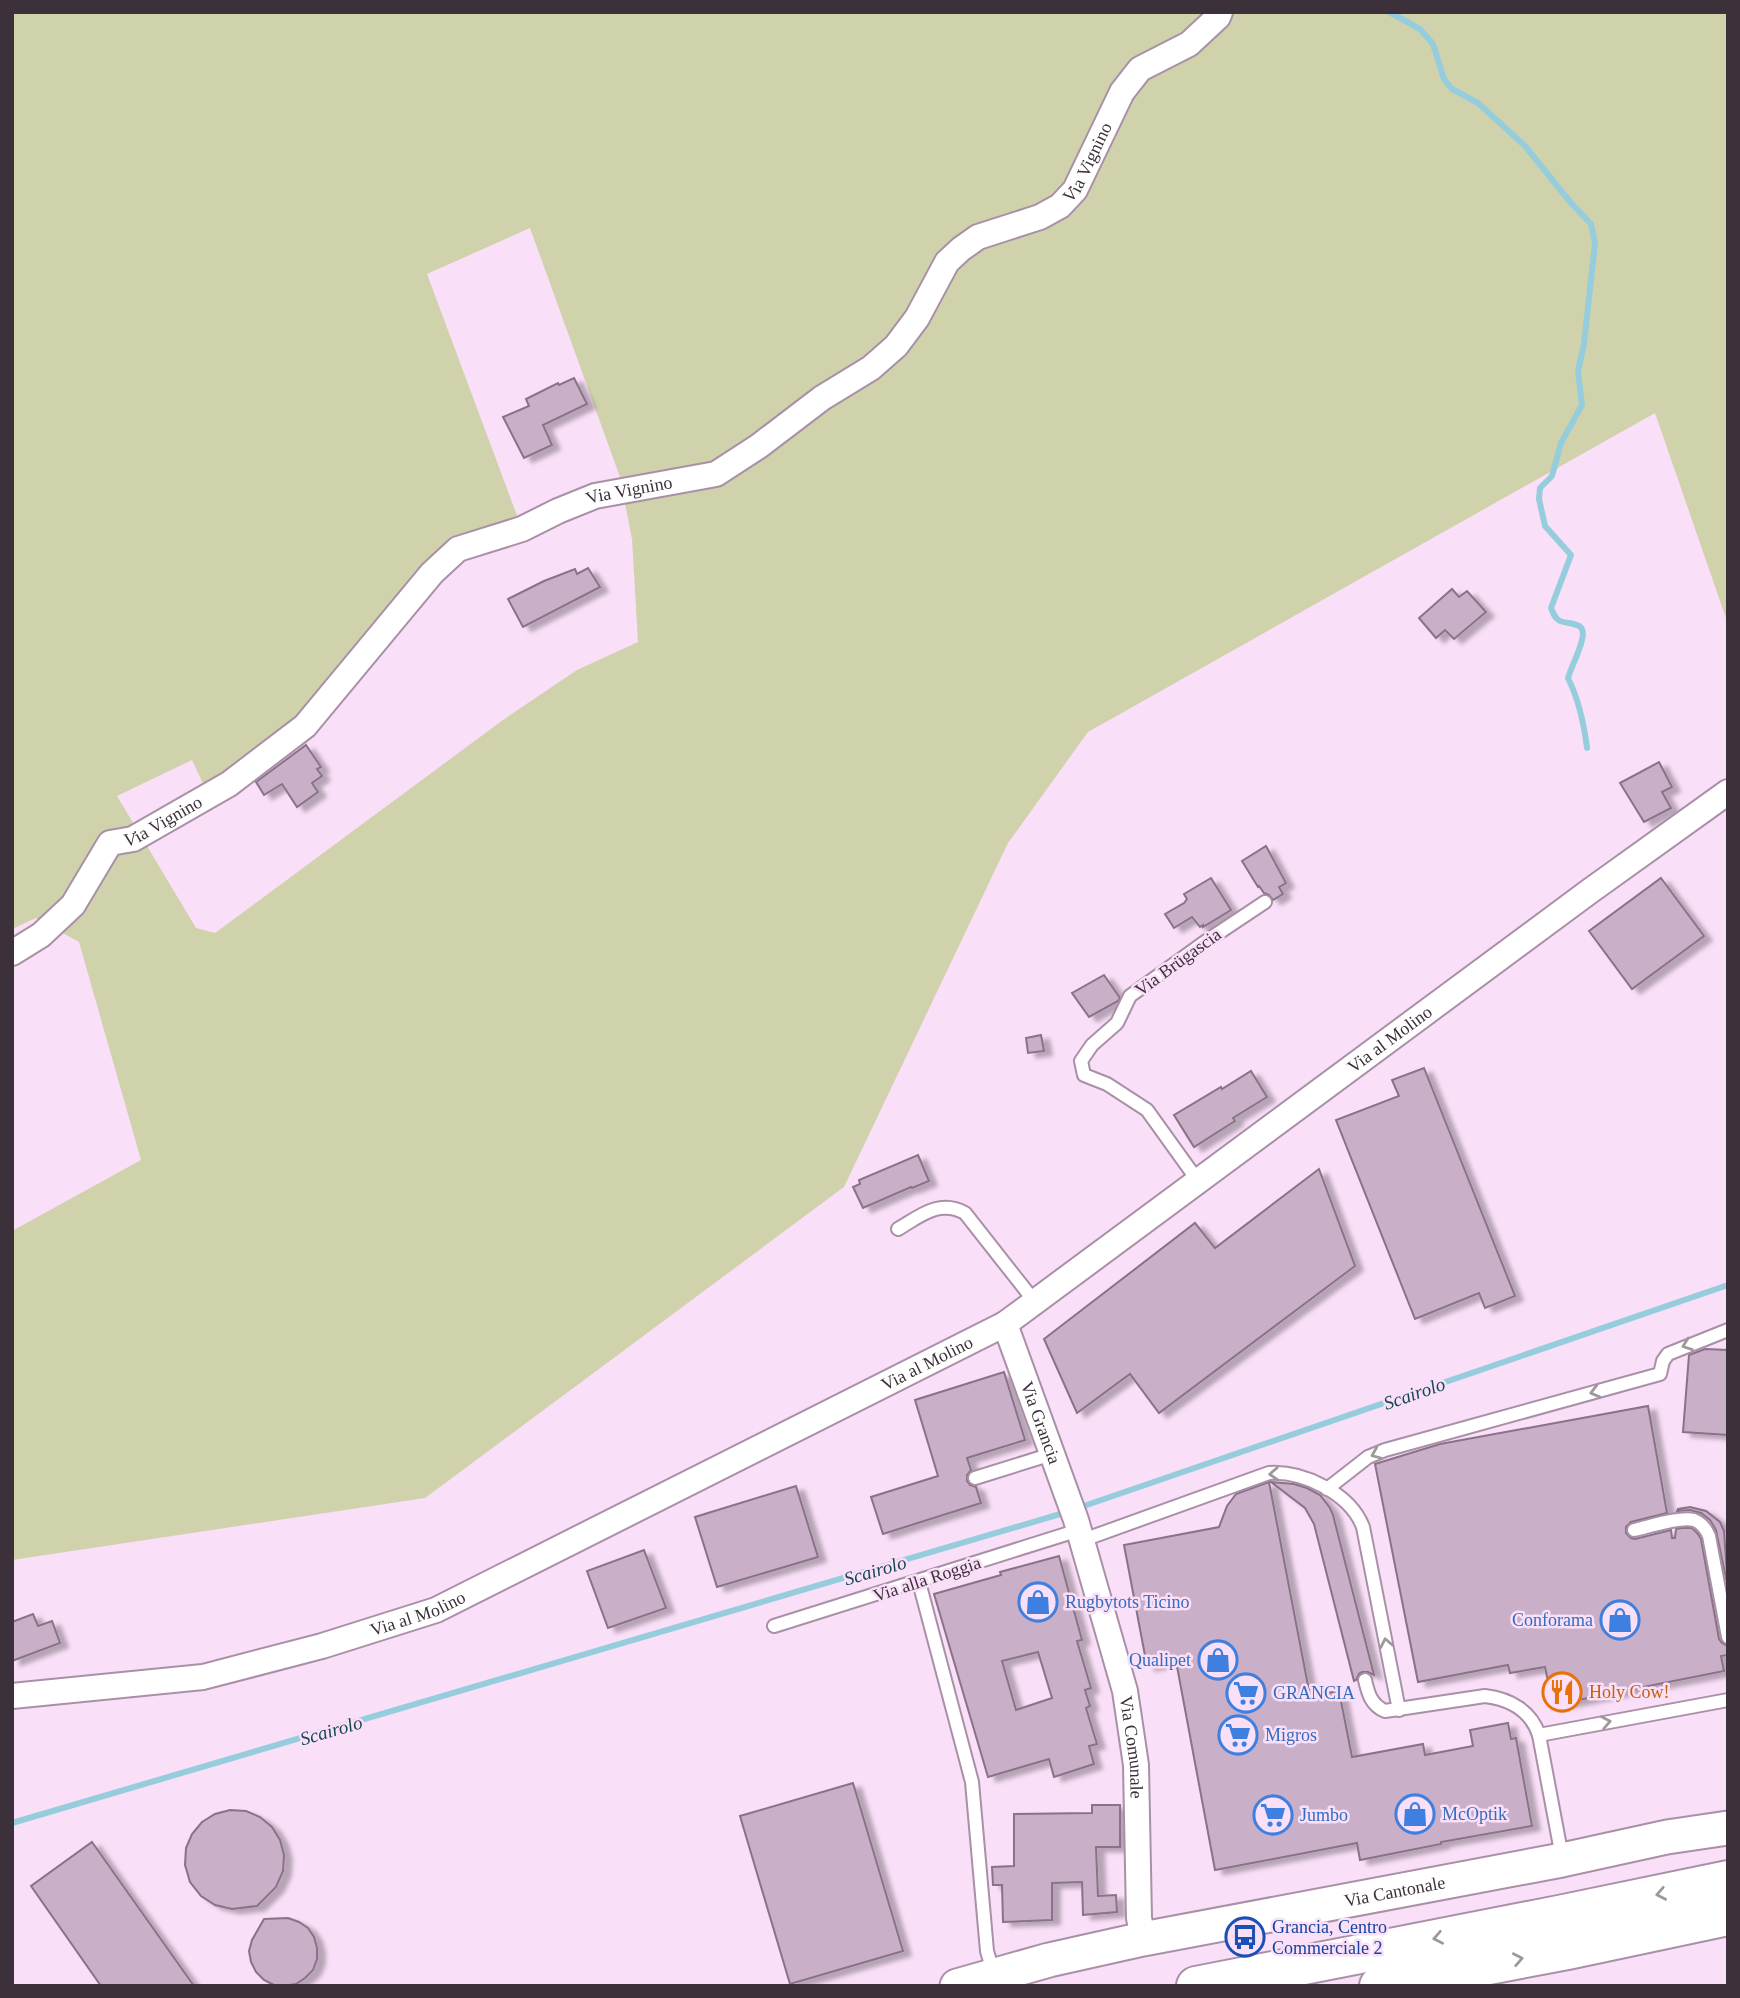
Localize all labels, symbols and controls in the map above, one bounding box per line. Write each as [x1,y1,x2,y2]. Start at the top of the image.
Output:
street label: Via Vignino [1059,119,1116,207]
street label: Via Vignino [583,472,674,509]
street label: Via Vignino [122,792,206,850]
street label: Via Brügascia [1131,924,1225,1000]
street label: Via al Molino [1344,1001,1436,1077]
street label: Via al Molino [878,1332,976,1395]
one-way arrow [1681,1337,1693,1351]
water label: Scairolo [1381,1373,1448,1414]
street label: Via Grancia [1017,1379,1065,1467]
one-way arrow [1589,1384,1601,1399]
one-way arrow [1371,1446,1383,1460]
one-way arrow [1269,1466,1280,1481]
water label: Scairolo [842,1552,909,1589]
street label: Via alla Roggia [871,1552,983,1606]
shop icon: Rugbytots Ticino [1017,1581,1059,1623]
street label: Via al Molino [368,1587,469,1640]
place label: Rugbytots Ticino [1065,1592,1190,1612]
shop icon: Conforama [1599,1599,1641,1641]
place label: Conforama [1512,1610,1593,1630]
one-way arrow [1379,1637,1394,1649]
shop icon: Qualipet [1197,1639,1239,1681]
place label: Qualipet [1129,1650,1191,1670]
restaurant icon: Holy Cow! [1541,1671,1583,1713]
supermarket icon: GRANCIA [1225,1672,1267,1714]
place label: Holy Cow! [1589,1682,1670,1702]
place label: GRANCIA [1273,1683,1355,1703]
street label: Via Comunale [1116,1694,1147,1799]
water label: Scairolo [298,1712,365,1749]
supermarket icon: Migros [1217,1714,1259,1756]
one-way arrow [1600,1716,1612,1731]
place label: Migros [1265,1725,1317,1745]
shop icon: McOptik [1394,1793,1436,1835]
supermarket icon: Jumbo [1252,1794,1294,1836]
place label: McOptik [1442,1804,1507,1824]
place label: Jumbo [1300,1805,1348,1825]
street label: Via Cantonale [1342,1872,1447,1911]
one-way arrow [1655,1886,1667,1901]
bus stop icon: Grancia, Centro Commerciale 2 [1224,1916,1266,1958]
place label: Grancia, Centro Commerciale 2 [1272,1917,1387,1958]
one-way arrow [1432,1930,1444,1945]
one-way arrow [1512,1952,1524,1967]

